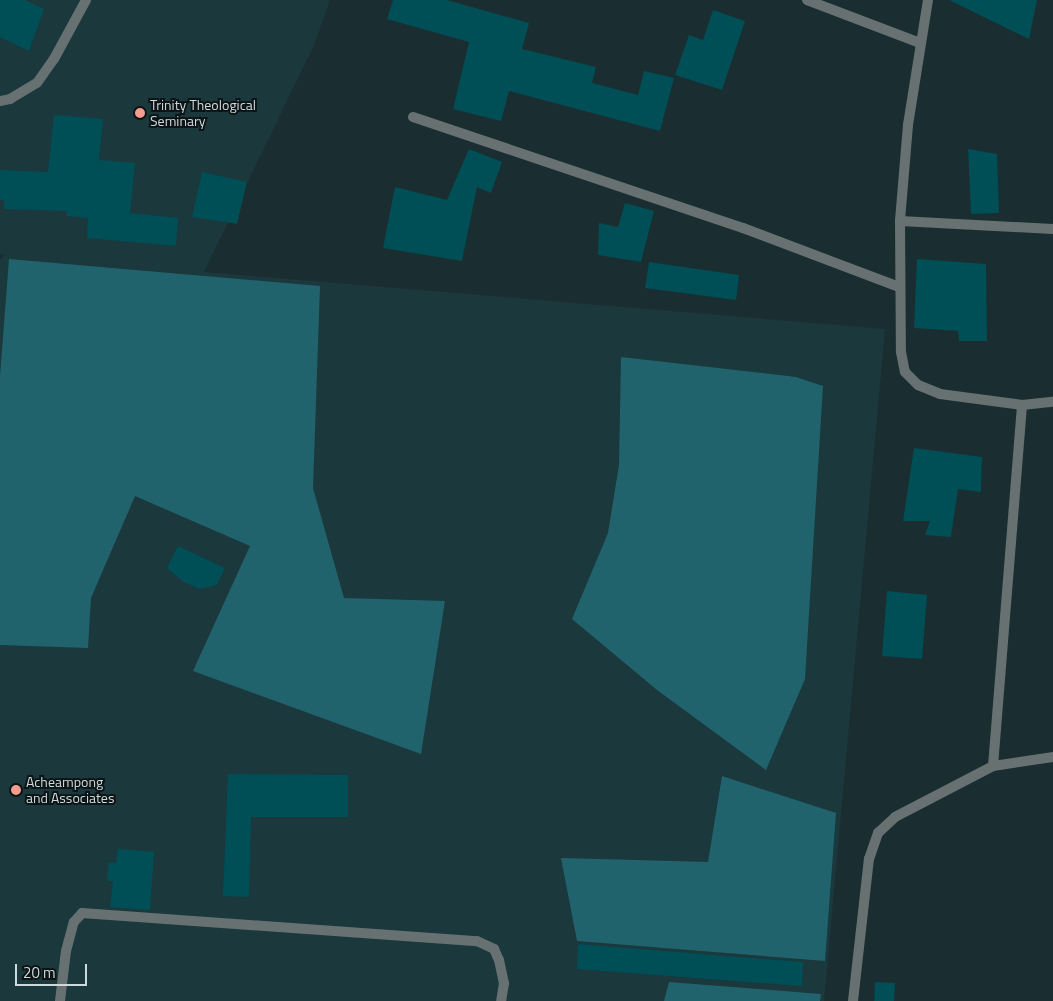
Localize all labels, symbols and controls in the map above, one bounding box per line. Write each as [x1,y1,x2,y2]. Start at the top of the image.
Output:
place label: Trinity Theological Seminary [150,97,256,130]
marker: Trinity Theological Seminary [134,107,146,119]
place label: Acheampong and Associates [26,774,114,806]
marker: Acheampong and Associates [10,784,22,796]
scale bar [18,954,90,986]
text: 20 m [23,961,56,984]

